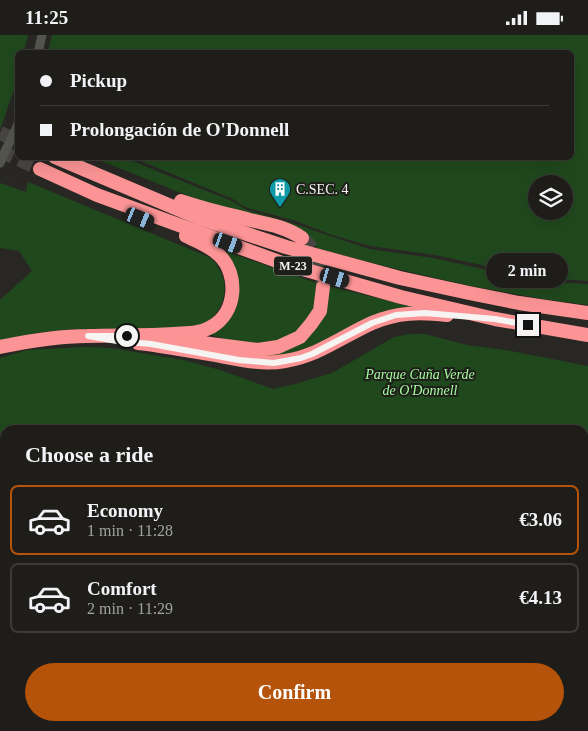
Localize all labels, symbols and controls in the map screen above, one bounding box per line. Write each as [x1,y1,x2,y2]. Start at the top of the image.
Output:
text: 11:25 [25,7,68,28]
text: Pickup [70,70,127,91]
text: Prolongación de O'Donnell [70,119,289,140]
map controls [528,175,573,220]
button: layers [528,175,573,220]
building icon: C.SEC. 4 [268,177,292,208]
place label: C.SEC. 4 [296,182,349,197]
car [123,205,156,231]
car [211,231,244,255]
callout: 2 min [487,253,569,287]
road number: M-23 [274,257,312,275]
text: 2 min [508,262,546,279]
car [318,267,351,289]
route end [517,314,539,336]
route start [116,325,138,347]
park label: Parque Cuña Verde de O'Donnell [364,367,475,398]
text: Choose a ride [25,442,153,467]
icon: car [27,498,72,543]
text: Economy [87,500,163,521]
text: €3.06 [519,509,562,530]
text: 1 min · 11:28 [87,522,173,539]
icon: car [27,576,72,621]
text: Comfort [87,578,157,599]
text: €4.13 [519,587,562,608]
text: 2 min · 11:29 [87,600,173,617]
button: Confirm [25,663,564,721]

